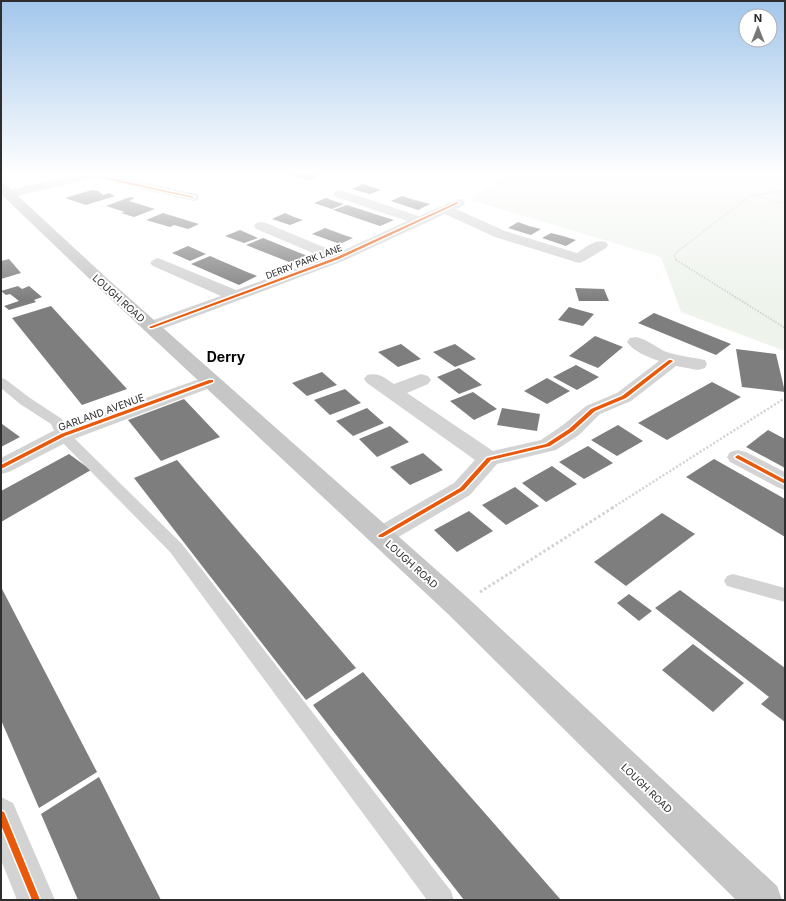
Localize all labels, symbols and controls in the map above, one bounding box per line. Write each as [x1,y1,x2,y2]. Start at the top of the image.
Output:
north arrow [738,8,778,48]
text: N [754,11,762,25]
street label: DERRY PARK LANE [264,242,344,281]
street label: LOUGH ROAD [90,271,148,325]
district label: Derry [207,348,246,365]
street label: GARLAND AVENUE [56,391,146,433]
street label: LOUGH ROAD [383,537,441,591]
street label: LOUGH ROAD [619,761,675,815]

